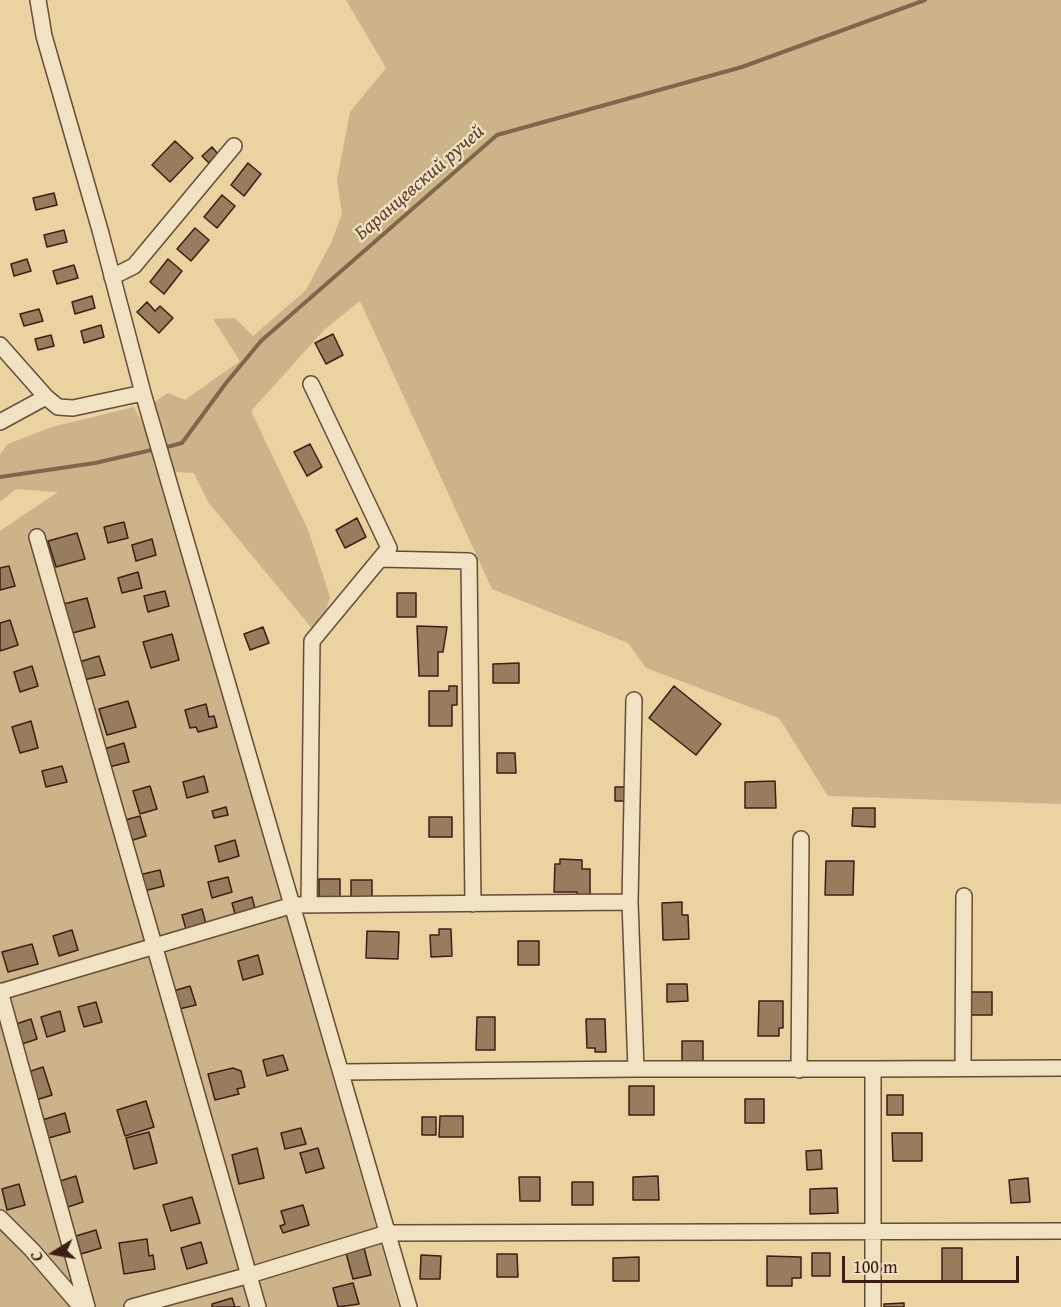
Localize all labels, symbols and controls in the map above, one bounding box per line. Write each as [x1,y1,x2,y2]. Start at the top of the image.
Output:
water label: Баранцевский ручей [350,120,490,246]
north arrow [24,1223,84,1283]
scale bar [845,1244,1022,1282]
text: С [24,1250,49,1263]
text: 100 m [853,1253,898,1280]

